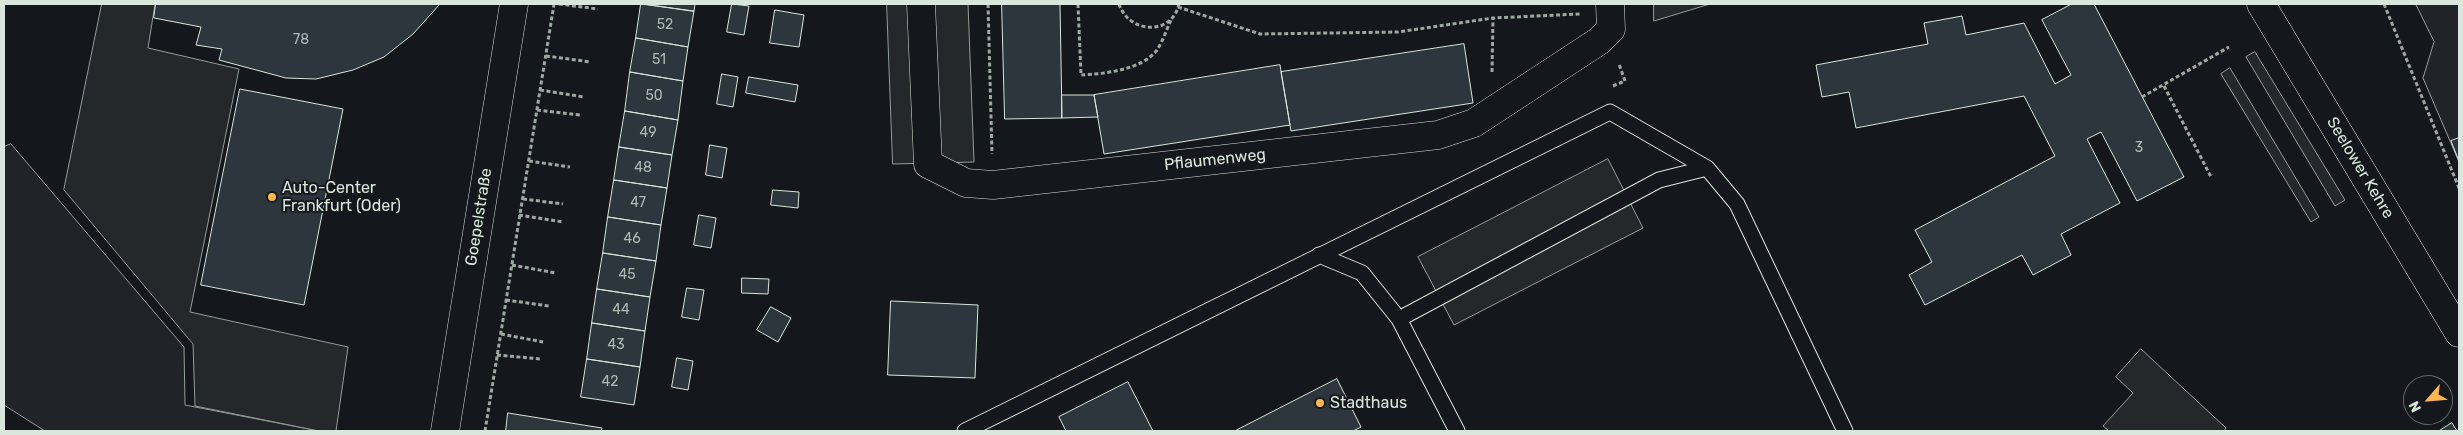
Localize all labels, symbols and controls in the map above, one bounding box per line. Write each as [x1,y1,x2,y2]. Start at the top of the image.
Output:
house number: 52 [657,17,673,33]
house number: 78 [293,32,309,48]
house number: 51 [652,52,666,68]
house number: 50 [645,88,663,104]
street label: Seelower Kehre [2322,114,2398,222]
house number: 49 [640,125,656,141]
house number: 3 [2135,140,2143,156]
street label: Pflaumenweg [1163,145,1267,175]
house number: 48 [634,160,652,176]
street label: Goepelstraße [462,167,496,267]
place label: Auto-Center Frankfurt (Oder) [282,178,401,216]
marker: Auto-Center Frankfurt (Oder) [266,191,278,203]
house number: 47 [630,195,646,211]
house number: 46 [623,231,641,247]
house number: 45 [618,267,636,283]
house number: 44 [612,302,630,318]
house number: 43 [607,337,625,353]
house number: 42 [602,374,618,390]
north arrow [2403,375,2453,425]
place label: Stadthaus [1330,393,1407,413]
marker: Stadthaus [1314,397,1326,409]
text: N [2405,398,2425,415]

